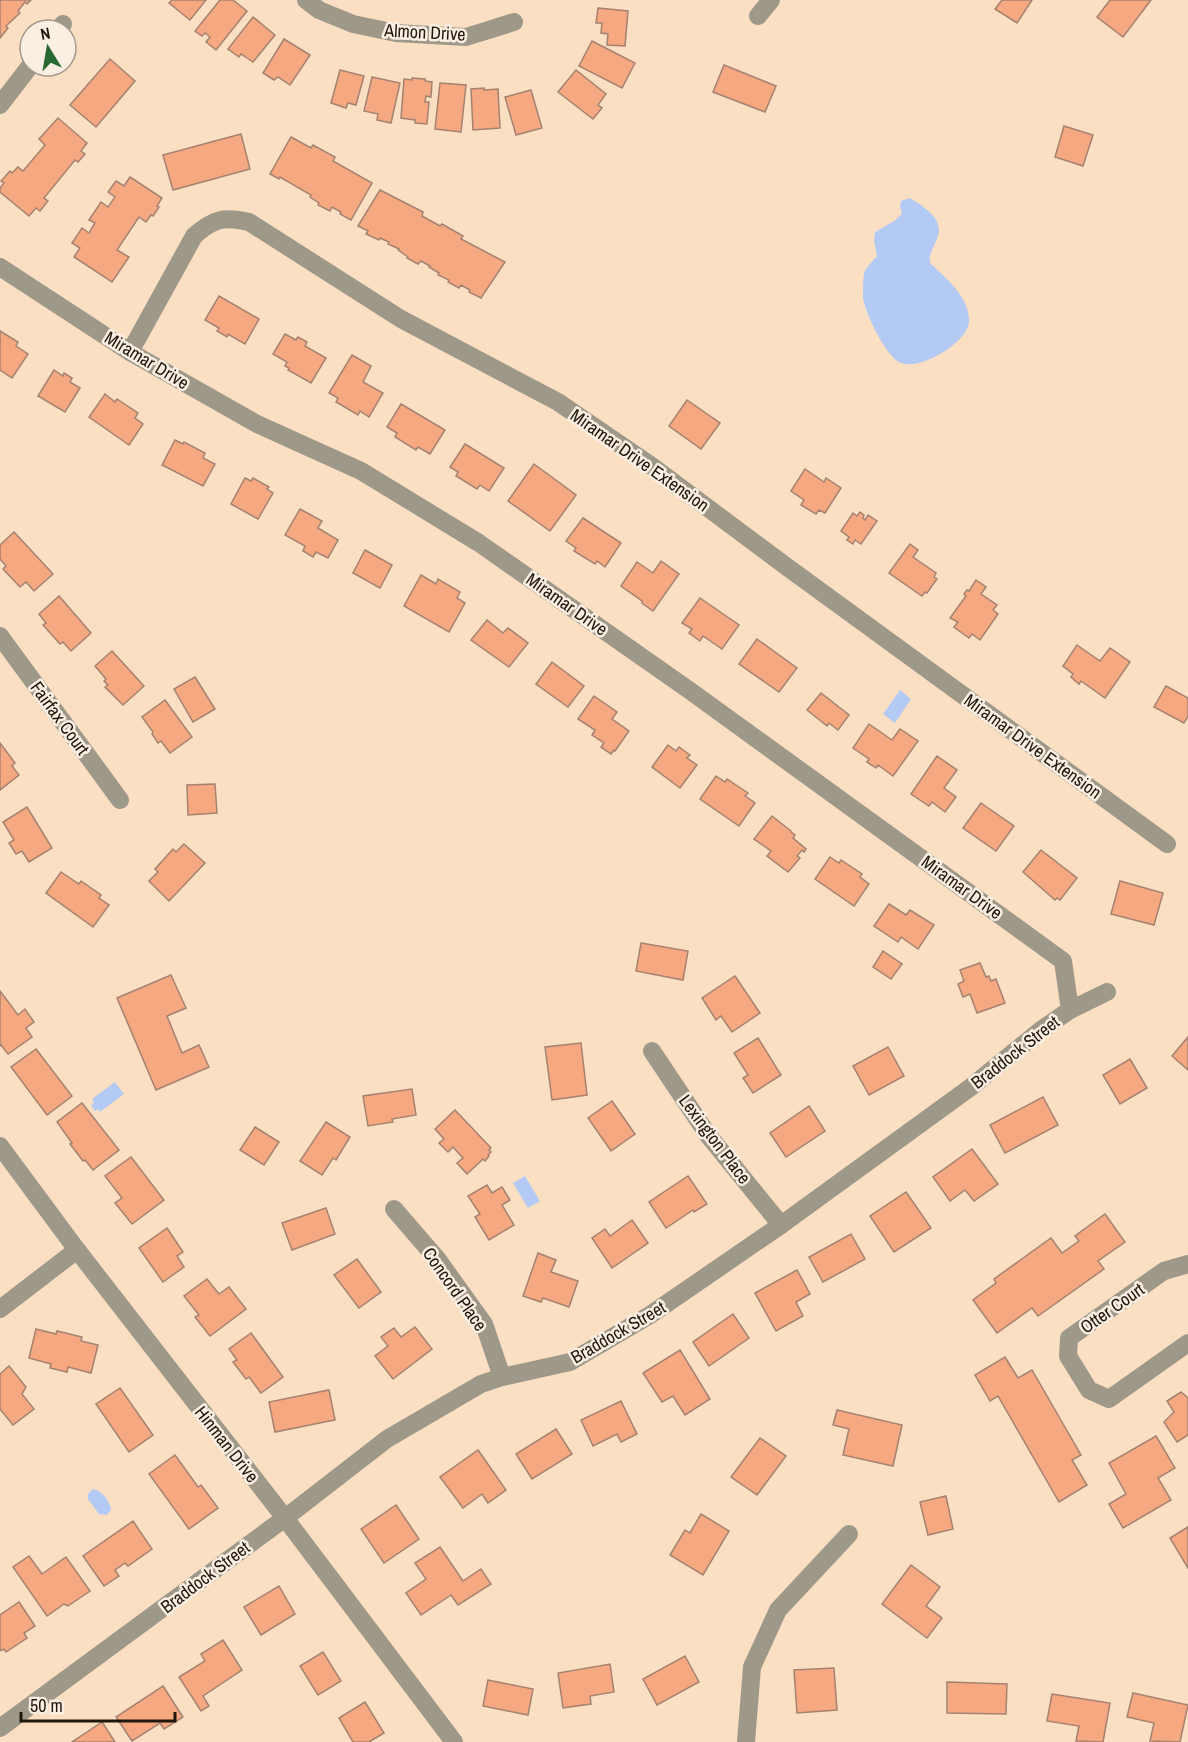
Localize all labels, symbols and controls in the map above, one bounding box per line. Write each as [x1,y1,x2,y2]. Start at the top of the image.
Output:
street label: Almon Drive [383,17,466,47]
north arrow [18,18,78,78]
text: N [38,22,52,45]
street label: Miramar Drive [100,325,194,395]
street label: Miramar Drive Extension [566,403,714,517]
street label: Miramar Drive [521,567,613,641]
street label: Fairfax Court [25,676,95,760]
street label: Miramar Drive Extension [959,688,1107,804]
street label: Miramar Drive [917,849,1007,925]
street label: Braddock Street [966,1010,1064,1094]
street label: Lexington Place [673,1089,757,1189]
street label: Concord Place [417,1242,493,1336]
street label: Otter Court [1075,1277,1149,1339]
street label: Braddock Street [566,1295,670,1369]
street label: Hinman Drive [189,1400,265,1488]
street label: Braddock Street [155,1535,255,1619]
scale bar [21,1685,176,1723]
text: 50 m [30,1693,63,1718]

